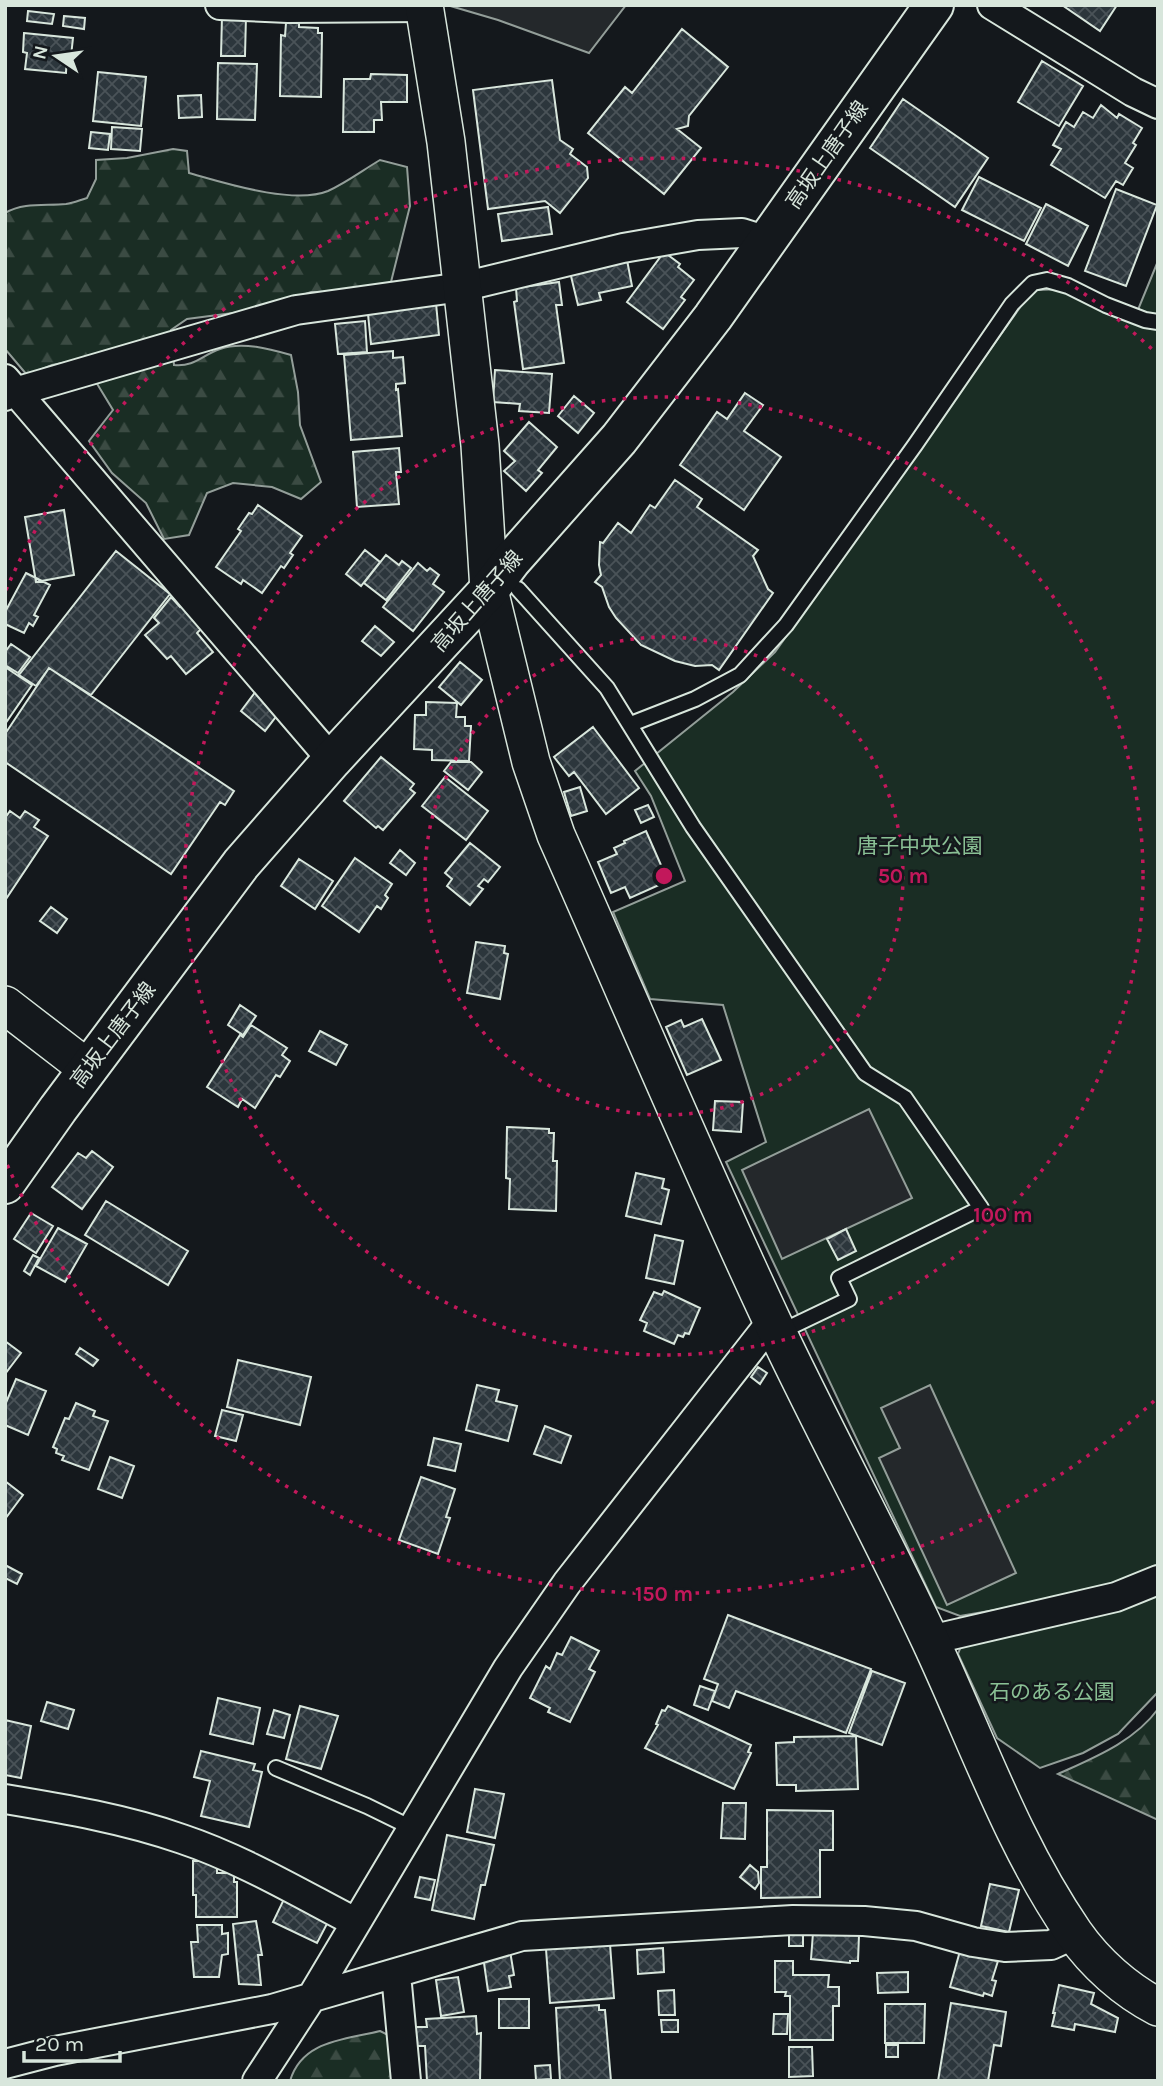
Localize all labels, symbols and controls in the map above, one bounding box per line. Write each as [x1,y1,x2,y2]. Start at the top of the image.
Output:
north arrow [21,21,91,91]
text: N [28,43,53,62]
street label: 高坂上唐子線 [781,97,873,213]
street label: 高坂上唐子線 [427,546,527,656]
park label: 唐子中央公園 [857,834,983,858]
centre of rings [652,864,676,888]
text: 50 m [878,864,928,888]
street label: 高坂上唐子線 [66,977,160,1093]
text: 100 m [973,1203,1033,1227]
text: 150 m [635,1582,693,1606]
park label: 石のある公園 [989,1680,1115,1704]
scale bar [24,2020,121,2064]
text: 20 m [35,2032,84,2056]

